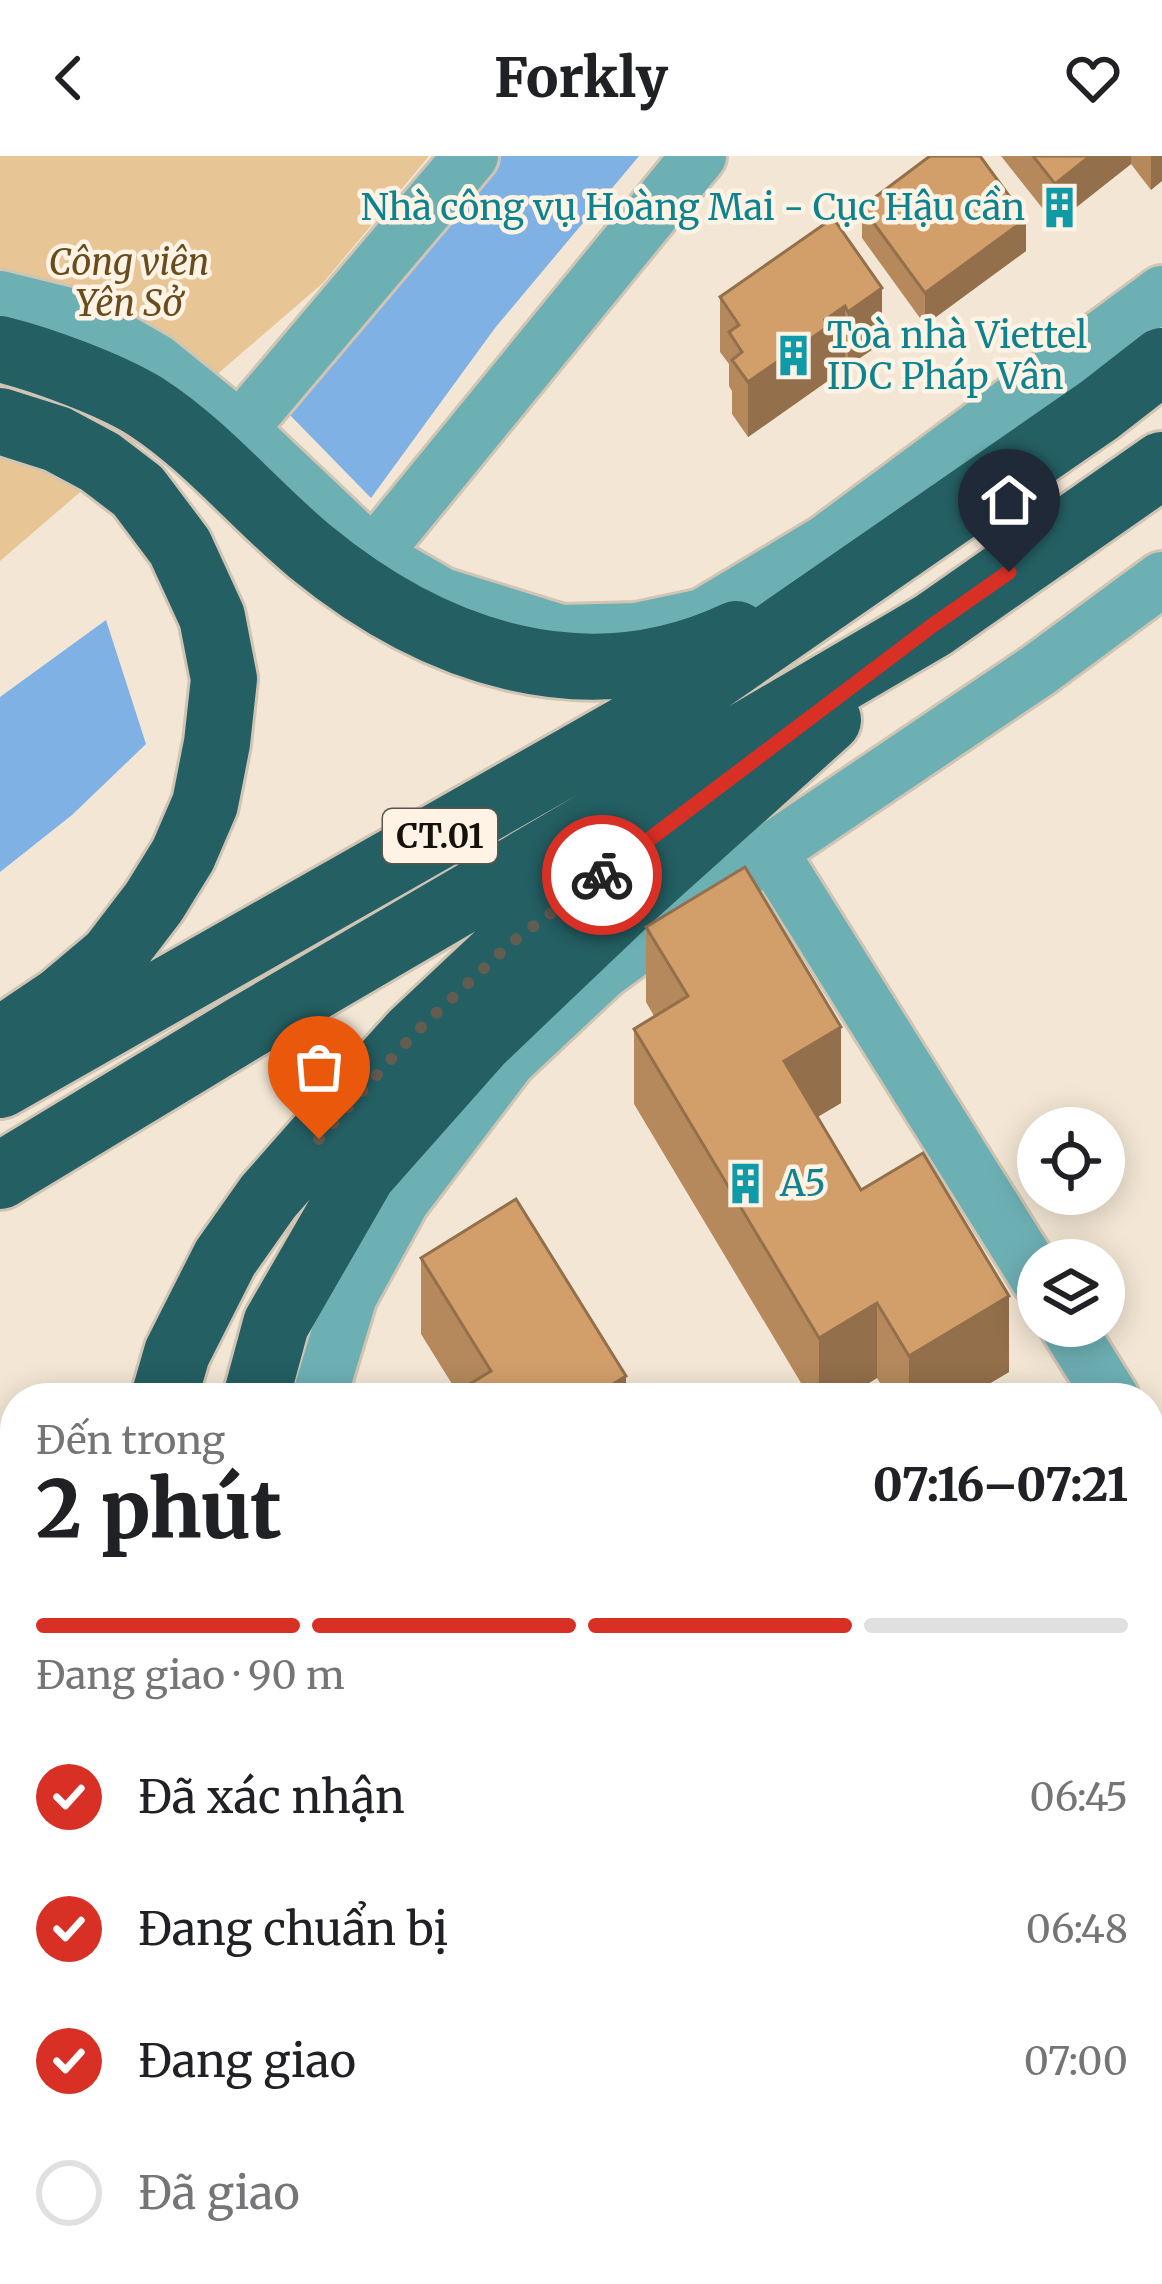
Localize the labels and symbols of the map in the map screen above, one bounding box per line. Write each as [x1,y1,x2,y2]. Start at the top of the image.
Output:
place label: Nhà công vụ Hoàng Mai - Cục Hậu cần [361,184,1025,230]
building icon: Nhà công vụ Hoàng Mai - Cục Hậu cần [1036,184,1082,230]
park label: Công viên Yên Sở [49,240,209,326]
place label: Toà nhà Viettel IDC Pháp Vân [827,313,1087,399]
building icon: Toà nhà Viettel IDC Pháp Vân [770,333,816,379]
pin [958,449,1060,572]
road number: CT.01 [383,809,497,863]
courier [542,815,662,935]
pin [268,1016,370,1139]
building icon: A5 [723,1160,769,1206]
place label: A5 [779,1161,826,1206]

